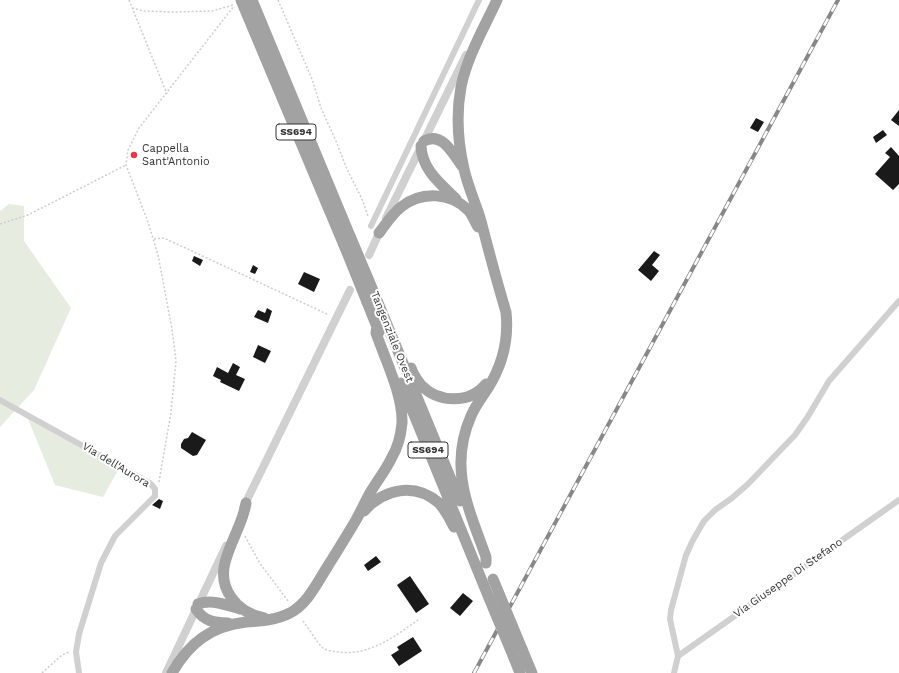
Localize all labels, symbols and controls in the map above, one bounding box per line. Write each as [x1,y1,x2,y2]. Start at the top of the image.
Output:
road number: SS694 [276,124,316,140]
place label: Cappella Sant'Antonio [142,142,209,168]
marker: Cappella Sant'Antonio [129,150,139,160]
street label: Tangenziale Ovest [368,290,416,384]
street label: Via dell'Aurora [80,440,152,490]
road number: SS694 [408,442,448,458]
street label: Via Giuseppe Di Stefano [731,535,845,621]

